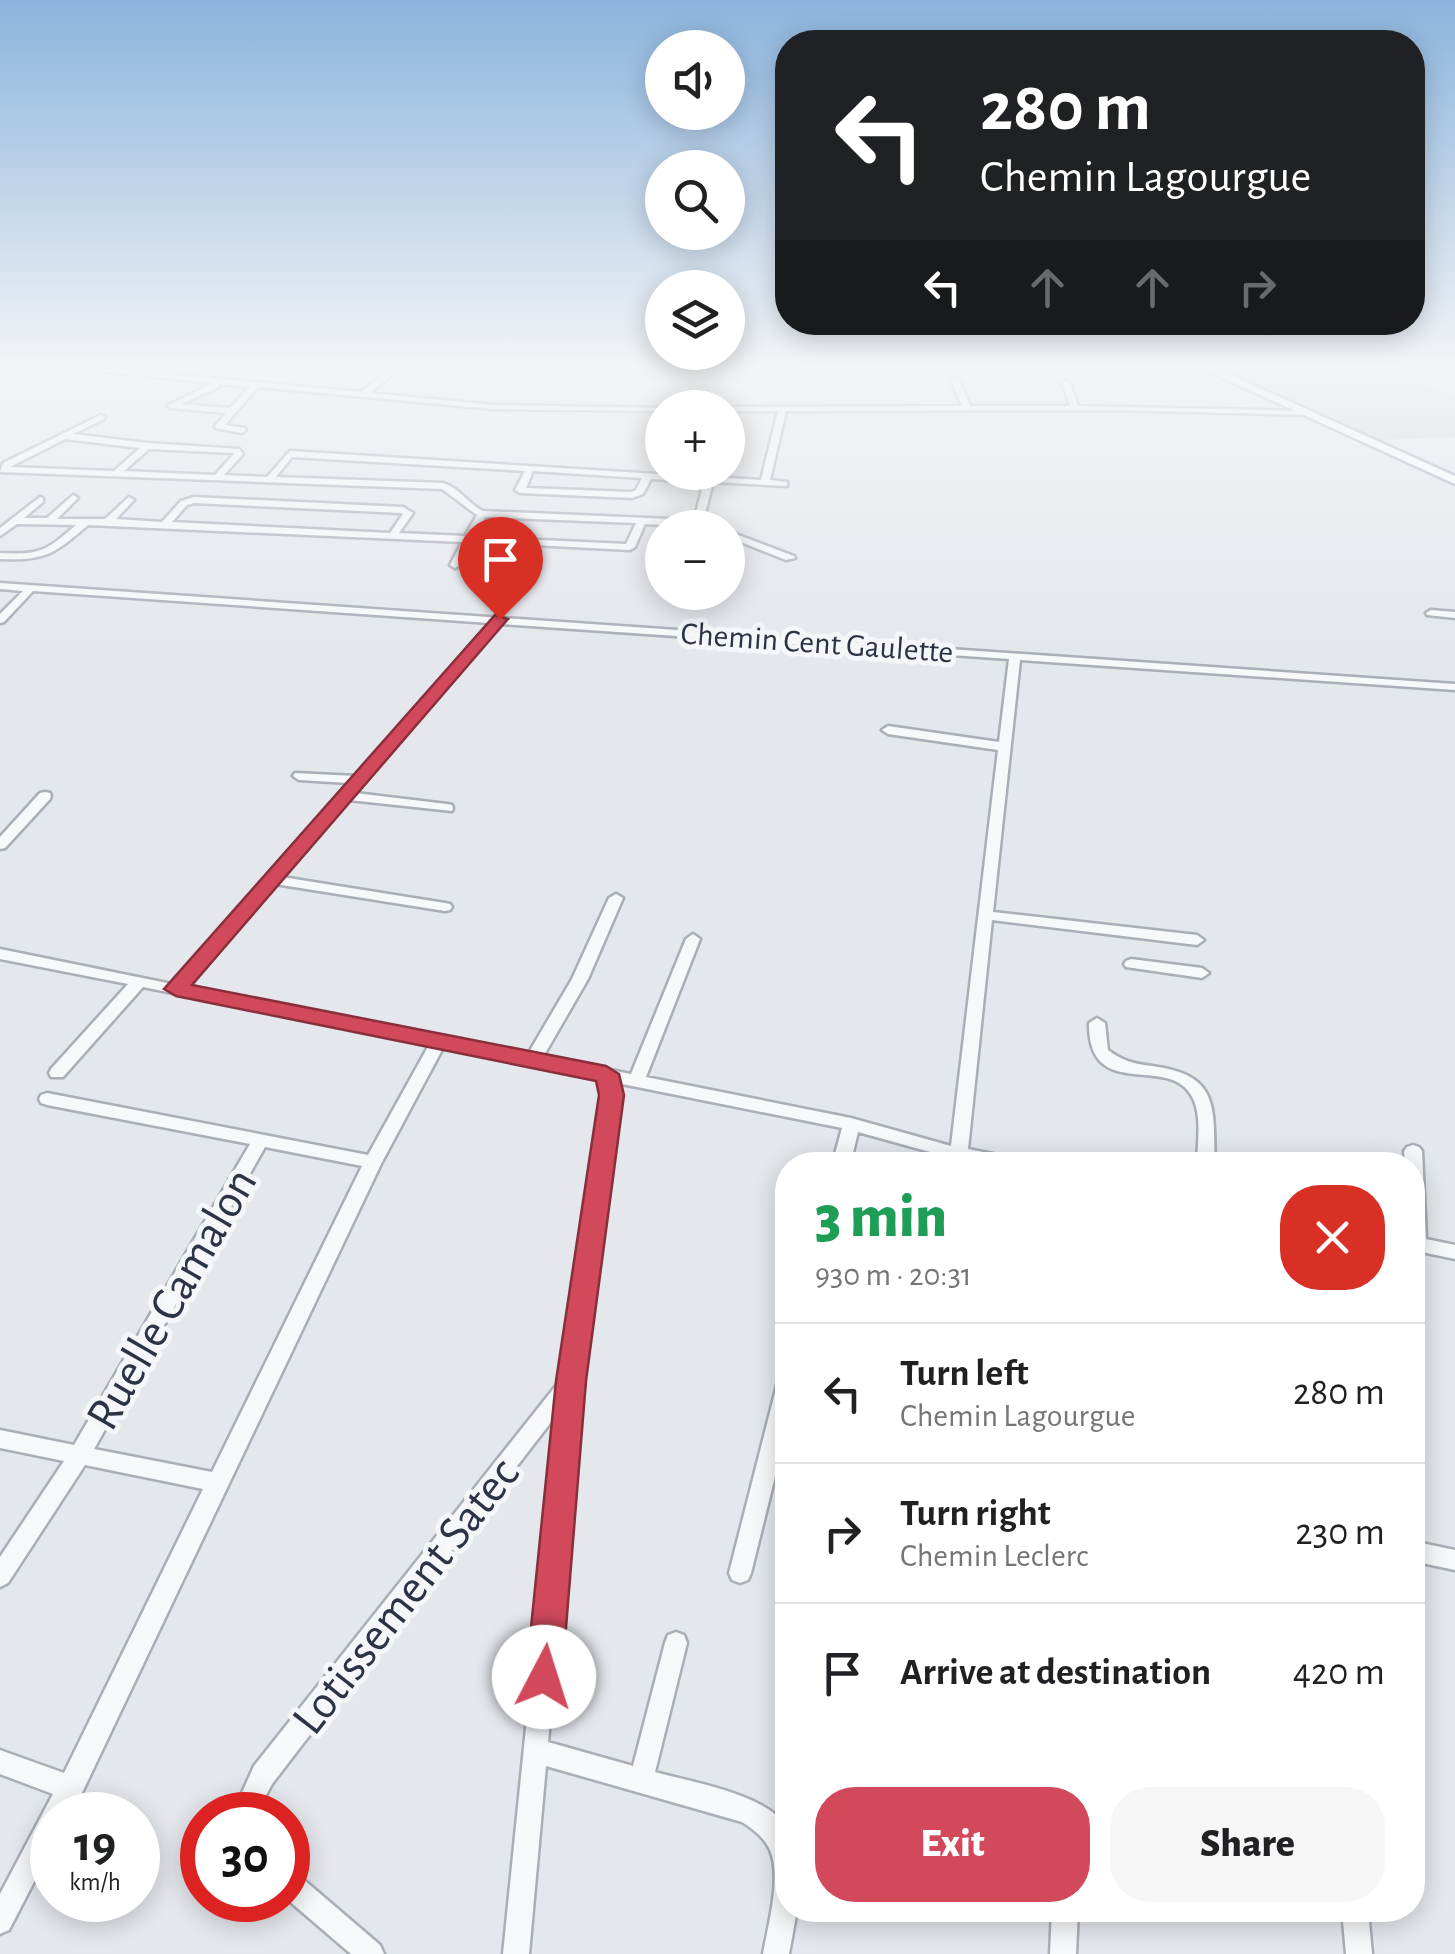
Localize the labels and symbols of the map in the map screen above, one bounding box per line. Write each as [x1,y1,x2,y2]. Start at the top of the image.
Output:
pin [458,517,543,620]
street label: Chemin Cent Gaulette [680,618,954,668]
street label: Ruelle Camalon [79,1161,267,1438]
street label: Lotissement Satec [284,1450,528,1744]
position arrow [492,1625,596,1729]
speed limit sign: 30 [180,1792,310,1922]

